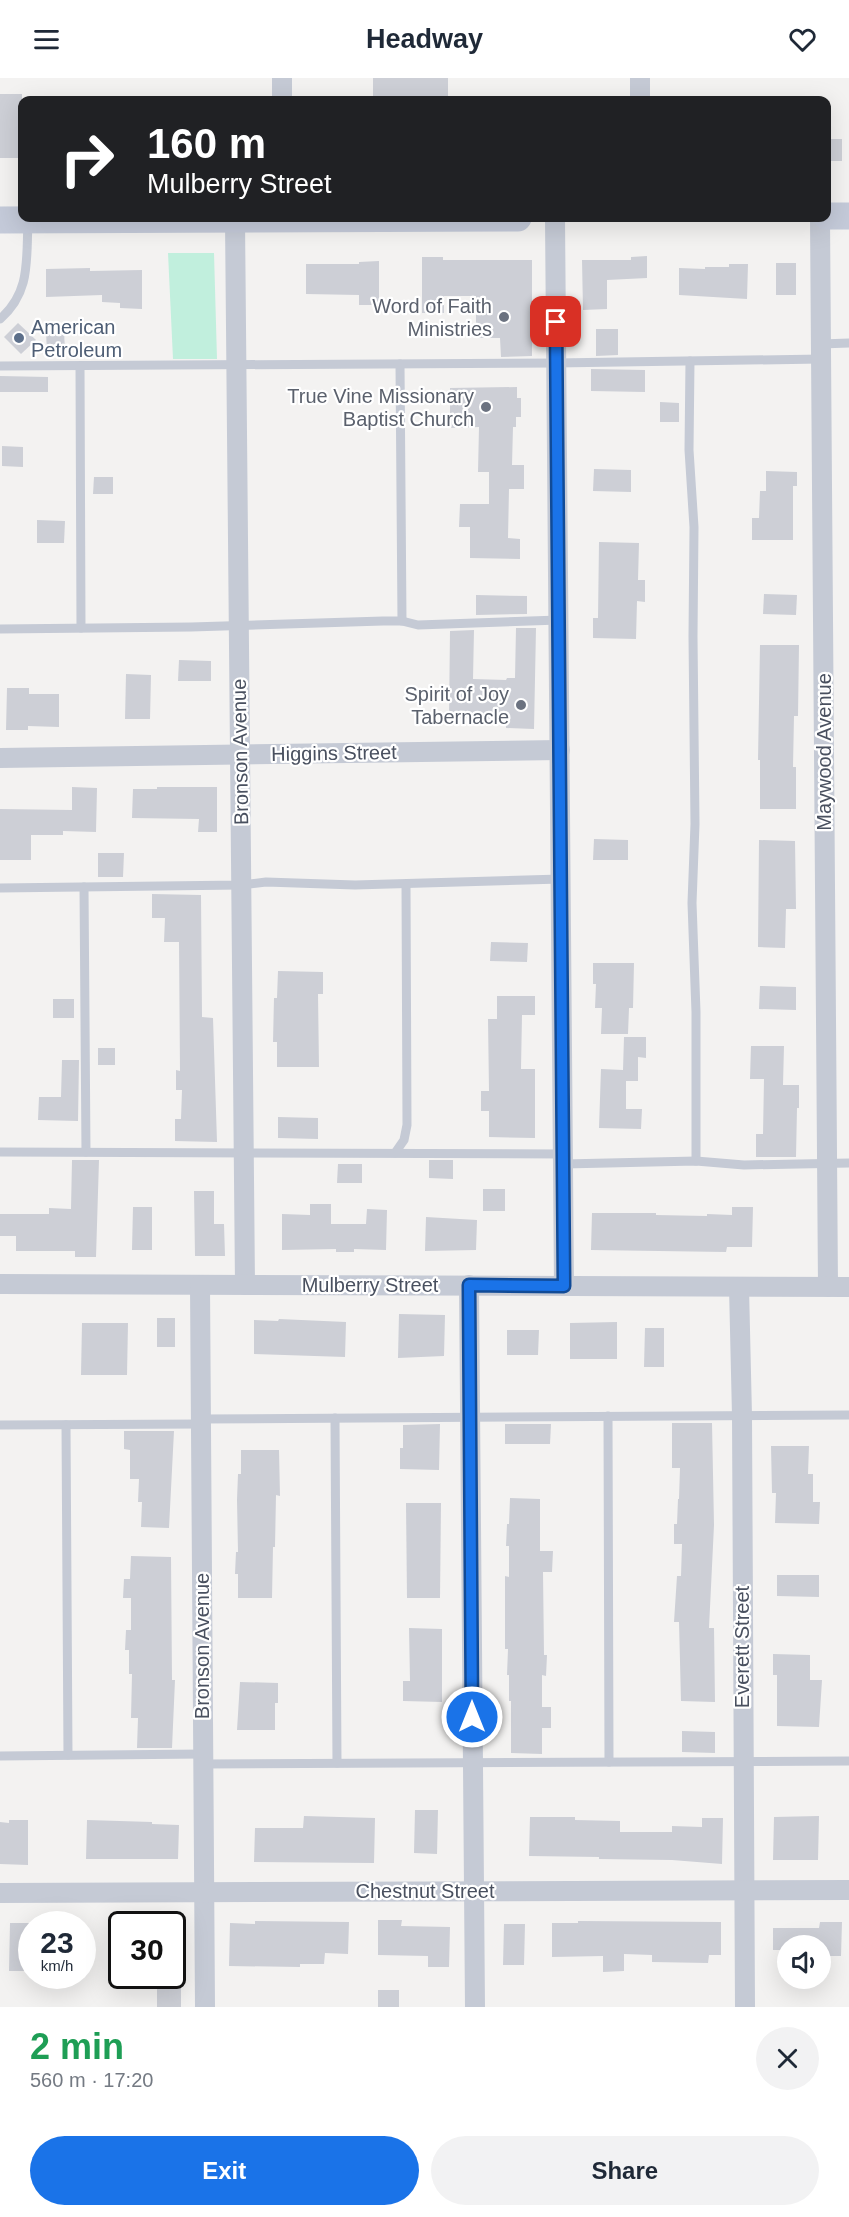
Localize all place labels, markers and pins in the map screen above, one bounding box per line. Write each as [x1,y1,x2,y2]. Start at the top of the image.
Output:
place label: Word of Faith Ministries [372,295,492,340]
pin [530,296,581,347]
marker: Word of Faith Ministries [497,310,511,324]
place label: American Petroleum [31,316,122,361]
marker: American Petroleum [12,331,26,345]
place label: True Vine Missionary Baptist Church [287,385,474,430]
marker: True Vine Missionary Baptist Church [479,400,493,414]
place label: Spirit of Joy Tabernacle [405,683,509,728]
marker: Spirit of Joy Tabernacle [514,698,528,712]

